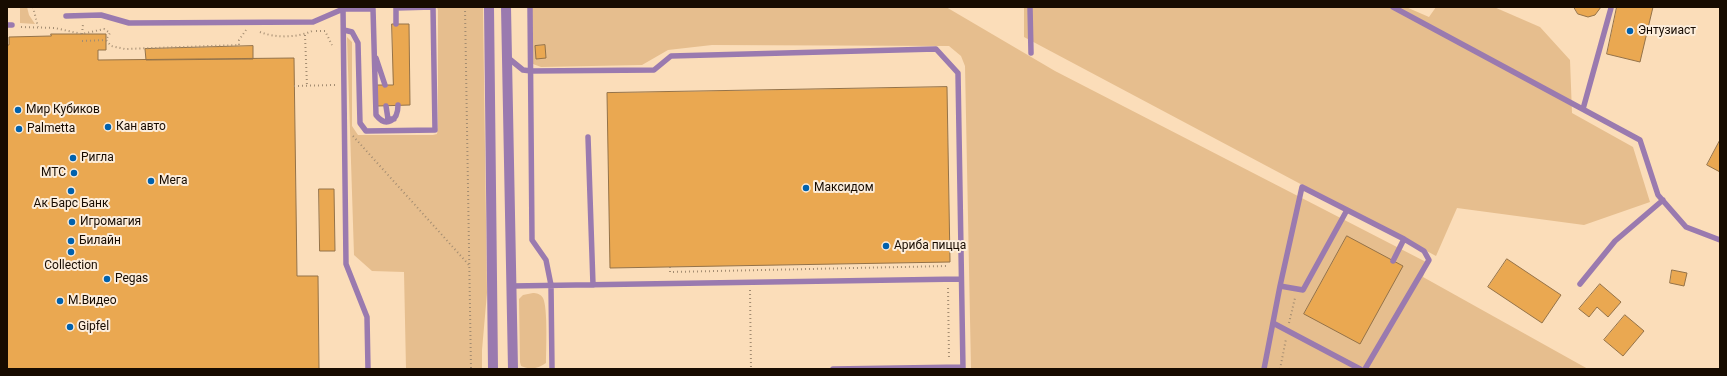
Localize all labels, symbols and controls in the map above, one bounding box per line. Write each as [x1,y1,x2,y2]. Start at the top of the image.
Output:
place label: Энтузиаст [1638,24,1696,38]
marker: Энтузиаст [1625,26,1635,36]
place label: Мир Кубиков [26,103,100,117]
marker: Мир Кубиков [13,105,23,115]
place label: Кан авто [116,120,166,134]
place label: Palmetta [27,122,75,136]
marker: Кан авто [103,122,113,132]
marker: Palmetta [14,124,24,134]
place label: Ригла [81,151,114,165]
marker: Ригла [68,153,78,163]
place label: МТС [41,166,66,180]
marker: МТС [69,168,79,178]
place label: Мега [159,174,187,188]
marker: Мега [146,176,156,186]
place label: Максидом [814,181,874,195]
marker: Максидом [801,183,811,193]
marker: Ак Барс Банк [66,186,76,196]
place label: Ак Барс Банк [34,197,108,211]
place label: Игромагия [80,215,141,229]
marker: Игромагия [67,217,77,227]
place label: Билайн [79,234,121,248]
marker: Билайн [66,236,76,246]
place label: Ариба пицца [894,239,966,253]
marker: Ариба пицца [881,241,891,251]
marker: Collection [66,247,76,257]
place label: Collection [44,259,98,273]
place label: Pegas [115,272,148,286]
marker: Pegas [102,274,112,284]
place label: М.Видео [68,294,116,308]
marker: М.Видео [55,296,65,306]
place label: Gipfel [78,320,109,334]
marker: Gipfel [65,322,75,332]

